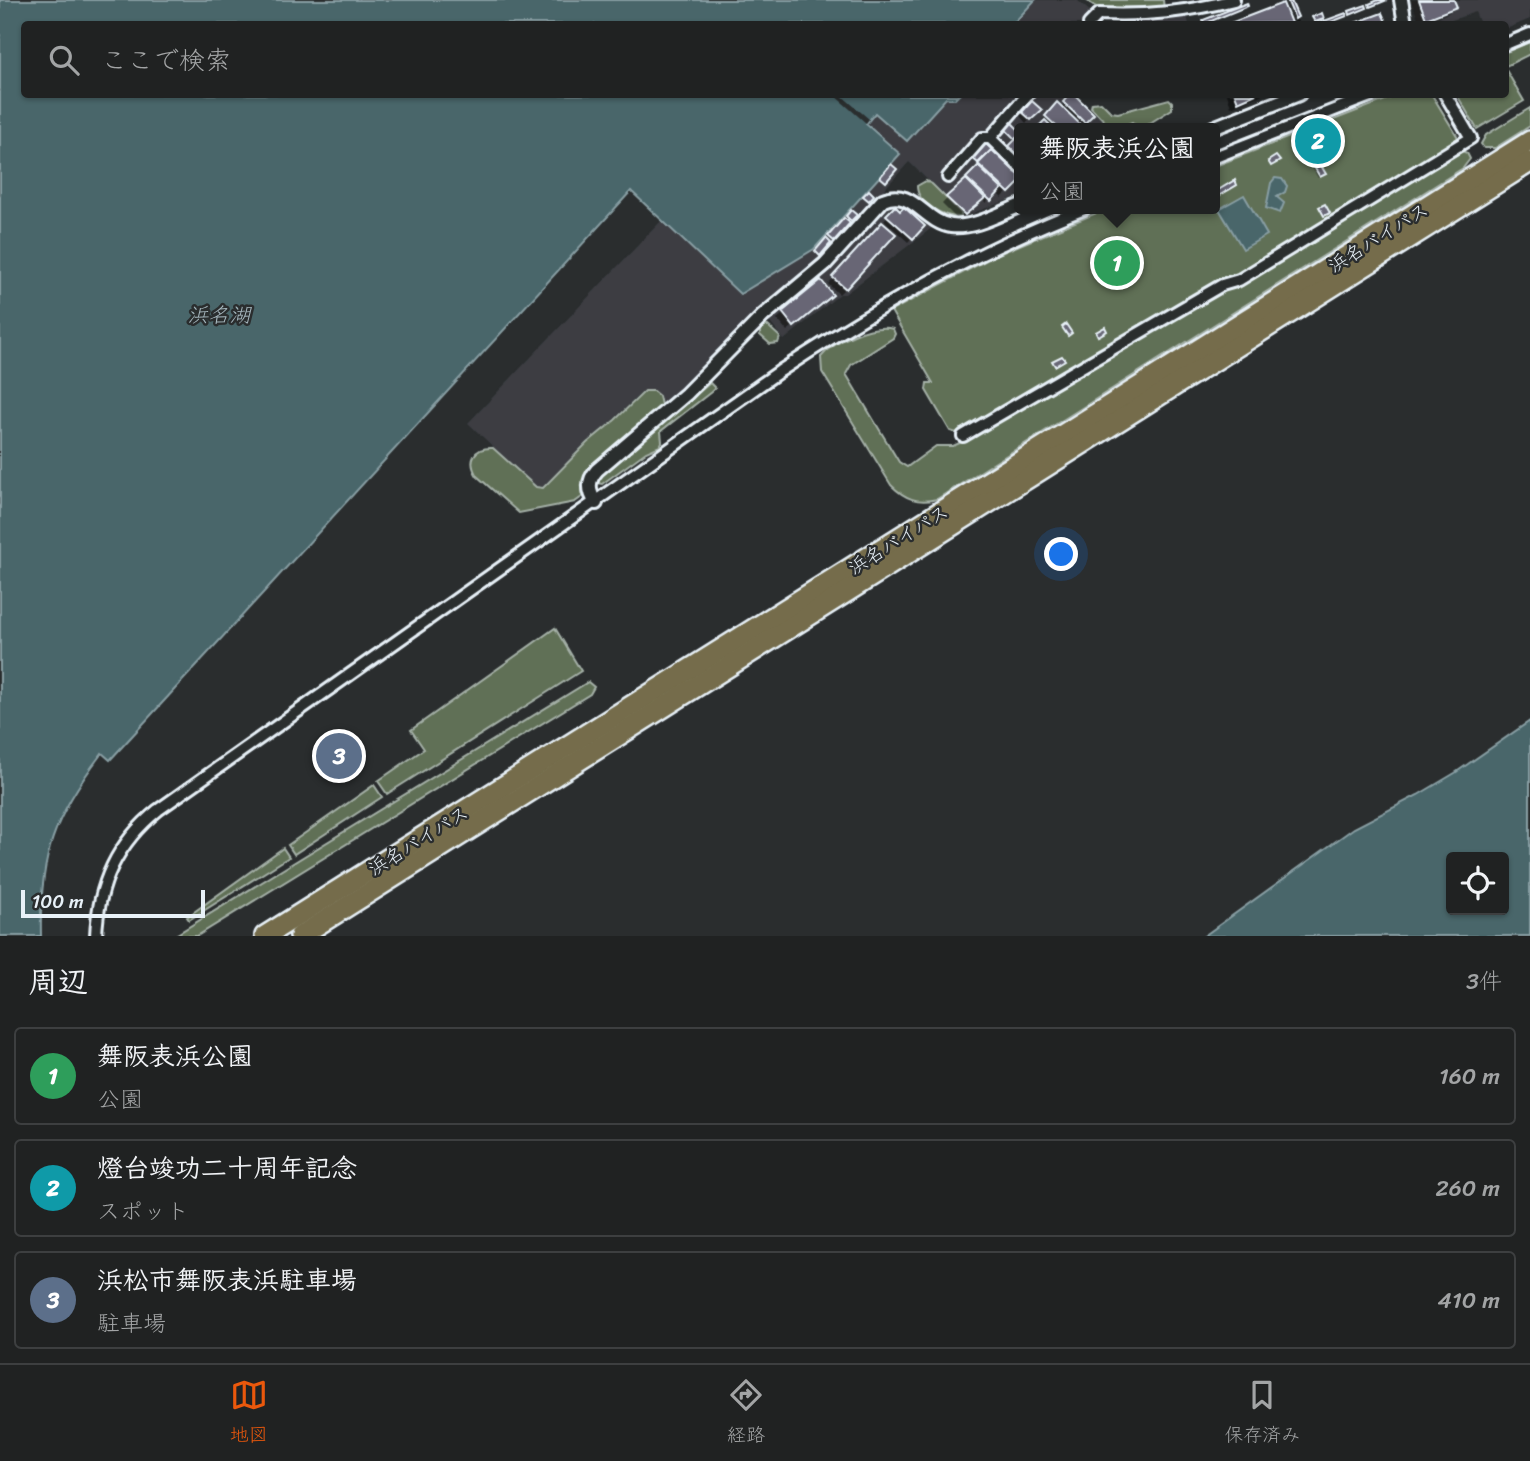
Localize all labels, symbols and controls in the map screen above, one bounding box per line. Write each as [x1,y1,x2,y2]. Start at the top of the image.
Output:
search box [21,21,1509,98]
text: ここで検索 [101,37,231,83]
icon: search [45,41,83,79]
pin: 2 [1295,115,1341,167]
popup [1014,123,1220,214]
text: 舞阪表浜公園 [1039,125,1195,171]
text: 公園 [1039,171,1085,212]
street label: 浜名バイパス [1321,193,1435,282]
pin: 1 [1094,237,1140,289]
water label: 浜名湖 [188,296,252,334]
street label: 浜名バイパス [841,495,955,584]
your location [1044,537,1078,571]
pin: 3 [316,730,362,782]
street label: 浜名バイパス [361,796,475,885]
map controls [1446,852,1509,915]
button: locate [1446,852,1509,915]
text: 100 m [32,885,84,918]
scale bar [21,887,205,919]
text: 周辺 [28,955,88,1009]
text: 3件 [1466,961,1502,1002]
text: 舞阪表浜公園 [97,1033,253,1079]
text: 1 [48,1056,58,1097]
text: 160 m [1439,1056,1500,1097]
text: 公園 [97,1079,143,1120]
text: 燈台竣功二十周年記念 [97,1145,357,1191]
text: 2 [46,1168,60,1209]
text: 260 m [1435,1168,1500,1209]
text: スポット [97,1191,189,1232]
text: 浜松市舞阪表浜駐車場 [97,1257,357,1303]
text: 3 [47,1280,59,1321]
text: 410 m [1438,1280,1500,1321]
text: 駐車場 [97,1303,166,1344]
tab: 地図 [230,1376,268,1451]
tab: 経路 [727,1376,765,1451]
tab: 保存済み [1224,1376,1300,1451]

